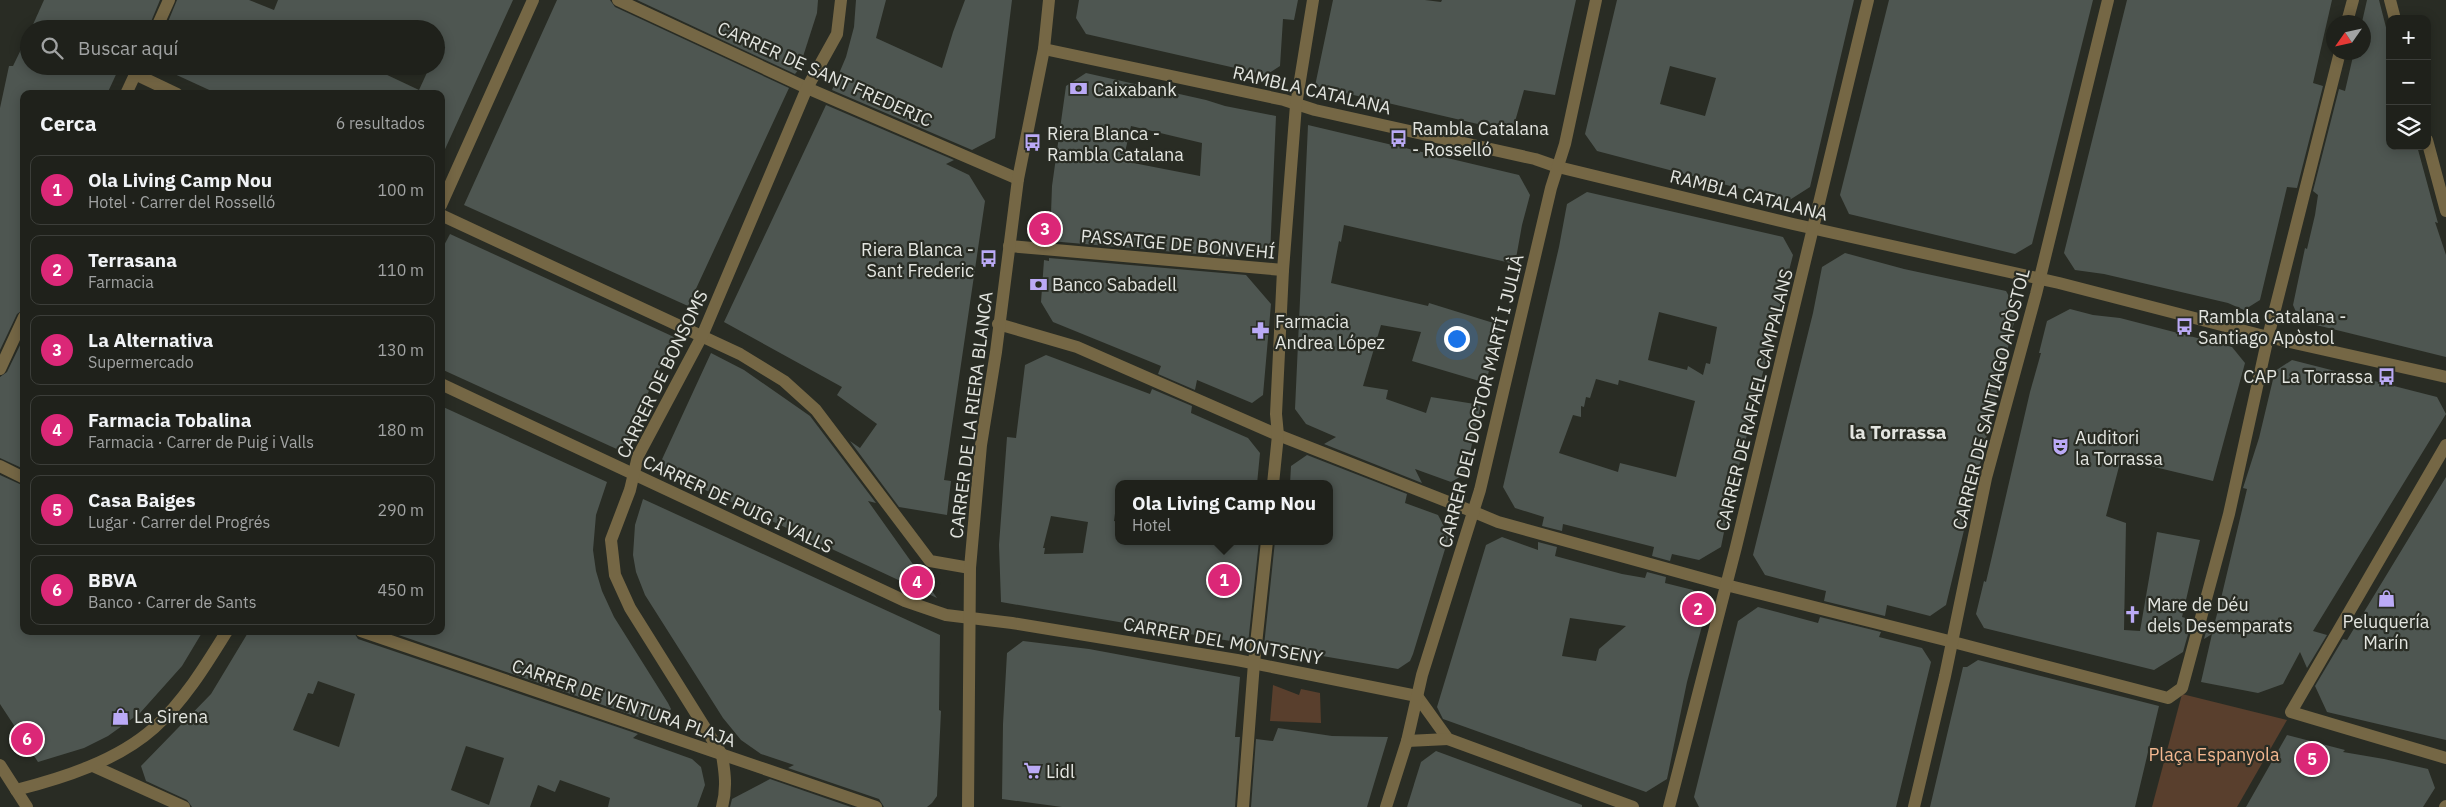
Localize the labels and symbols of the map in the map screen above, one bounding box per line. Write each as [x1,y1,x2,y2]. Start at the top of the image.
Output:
north arrow [2326,15,2371,60]
street label: CARRER DE SANT FREDERIC [714,16,936,132]
street label: RAMBLA CATALANA [1231,61,1394,120]
place label: Caixabank [1093,78,1177,101]
bank icon: Caixabank [1069,79,1089,99]
place label: Rambla Catalana - Rosselló [1412,117,1549,161]
place label: Riera Blanca - Rambla Catalana [1047,122,1184,166]
bus stop icon: Rambla Catalana - Rosselló [1388,128,1408,148]
bus stop icon: Riera Blanca - Rambla Catalana [1023,133,1043,153]
street label: RAMBLA CATALANA [1668,164,1831,226]
pin: 3 [1029,210,1061,248]
street label: PASSATGE DE BONVEHÍ [1080,224,1276,264]
place label: Riera Blanca - Sant Frederic [861,238,974,282]
bus stop icon: Riera Blanca - Sant Frederic [978,249,998,269]
street label: CARRER DEL DOCTOR MARTÍ I JULIÀ [1433,251,1529,550]
street label: CARRER DE RAFAEL CAMPALANS [1710,266,1798,534]
street label: CARRER DE SANTIAGO APÒSTOL [1947,266,2035,532]
place label: Banco Sabadell [1052,273,1177,296]
bank icon: Banco Sabadell [1028,274,1048,294]
street label: CARRER DE BONSOMS [611,286,713,462]
street label: CARRER DE LA RIERA BLANCA [944,290,998,540]
place label: Rambla Catalana - Santiago Apòstol [2198,305,2346,349]
place label: Farmacia Andrea López [1275,310,1385,354]
bus stop icon: Rambla Catalana - Santiago Apòstol [2174,316,2194,336]
pharmacy icon: Farmacia Andrea López [1251,321,1271,341]
your location [1444,326,1470,352]
place label: CAP La Torrassa [2243,365,2373,388]
bus stop icon: CAP La Torrassa [2377,366,2397,386]
district label: la Torrassa [1849,420,1947,444]
place label: Auditori la Torrassa [2075,426,2163,470]
theatre icon: Auditori la Torrassa [2051,437,2071,457]
street label: CARRER DE PUIG I VALLS [639,450,837,558]
pin: 1 [1208,561,1240,599]
pin: 4 [901,563,933,601]
shop icon: Peluquería Marín [2376,588,2396,608]
pin: 2 [1682,590,1714,628]
place label: Mare de Déu dels Desemparats [2147,593,2293,637]
church icon: Mare de Déu dels Desemparats [2123,604,2143,624]
place label: Peluquería Marín [2343,610,2430,654]
street label: CARRER DEL MONTSENY [1121,612,1325,670]
street label: CARRER DE VENTURA PLAJA [509,654,739,752]
place label: La Sirena [134,705,208,728]
shop icon: La Sirena [110,706,130,726]
pin: 6 [11,720,43,758]
pin: 5 [2296,740,2328,778]
park label: Plaça Espanyola [2148,743,2280,766]
place label: Lidl [1046,760,1075,783]
supermarket icon: Lidl [1022,761,1042,781]

